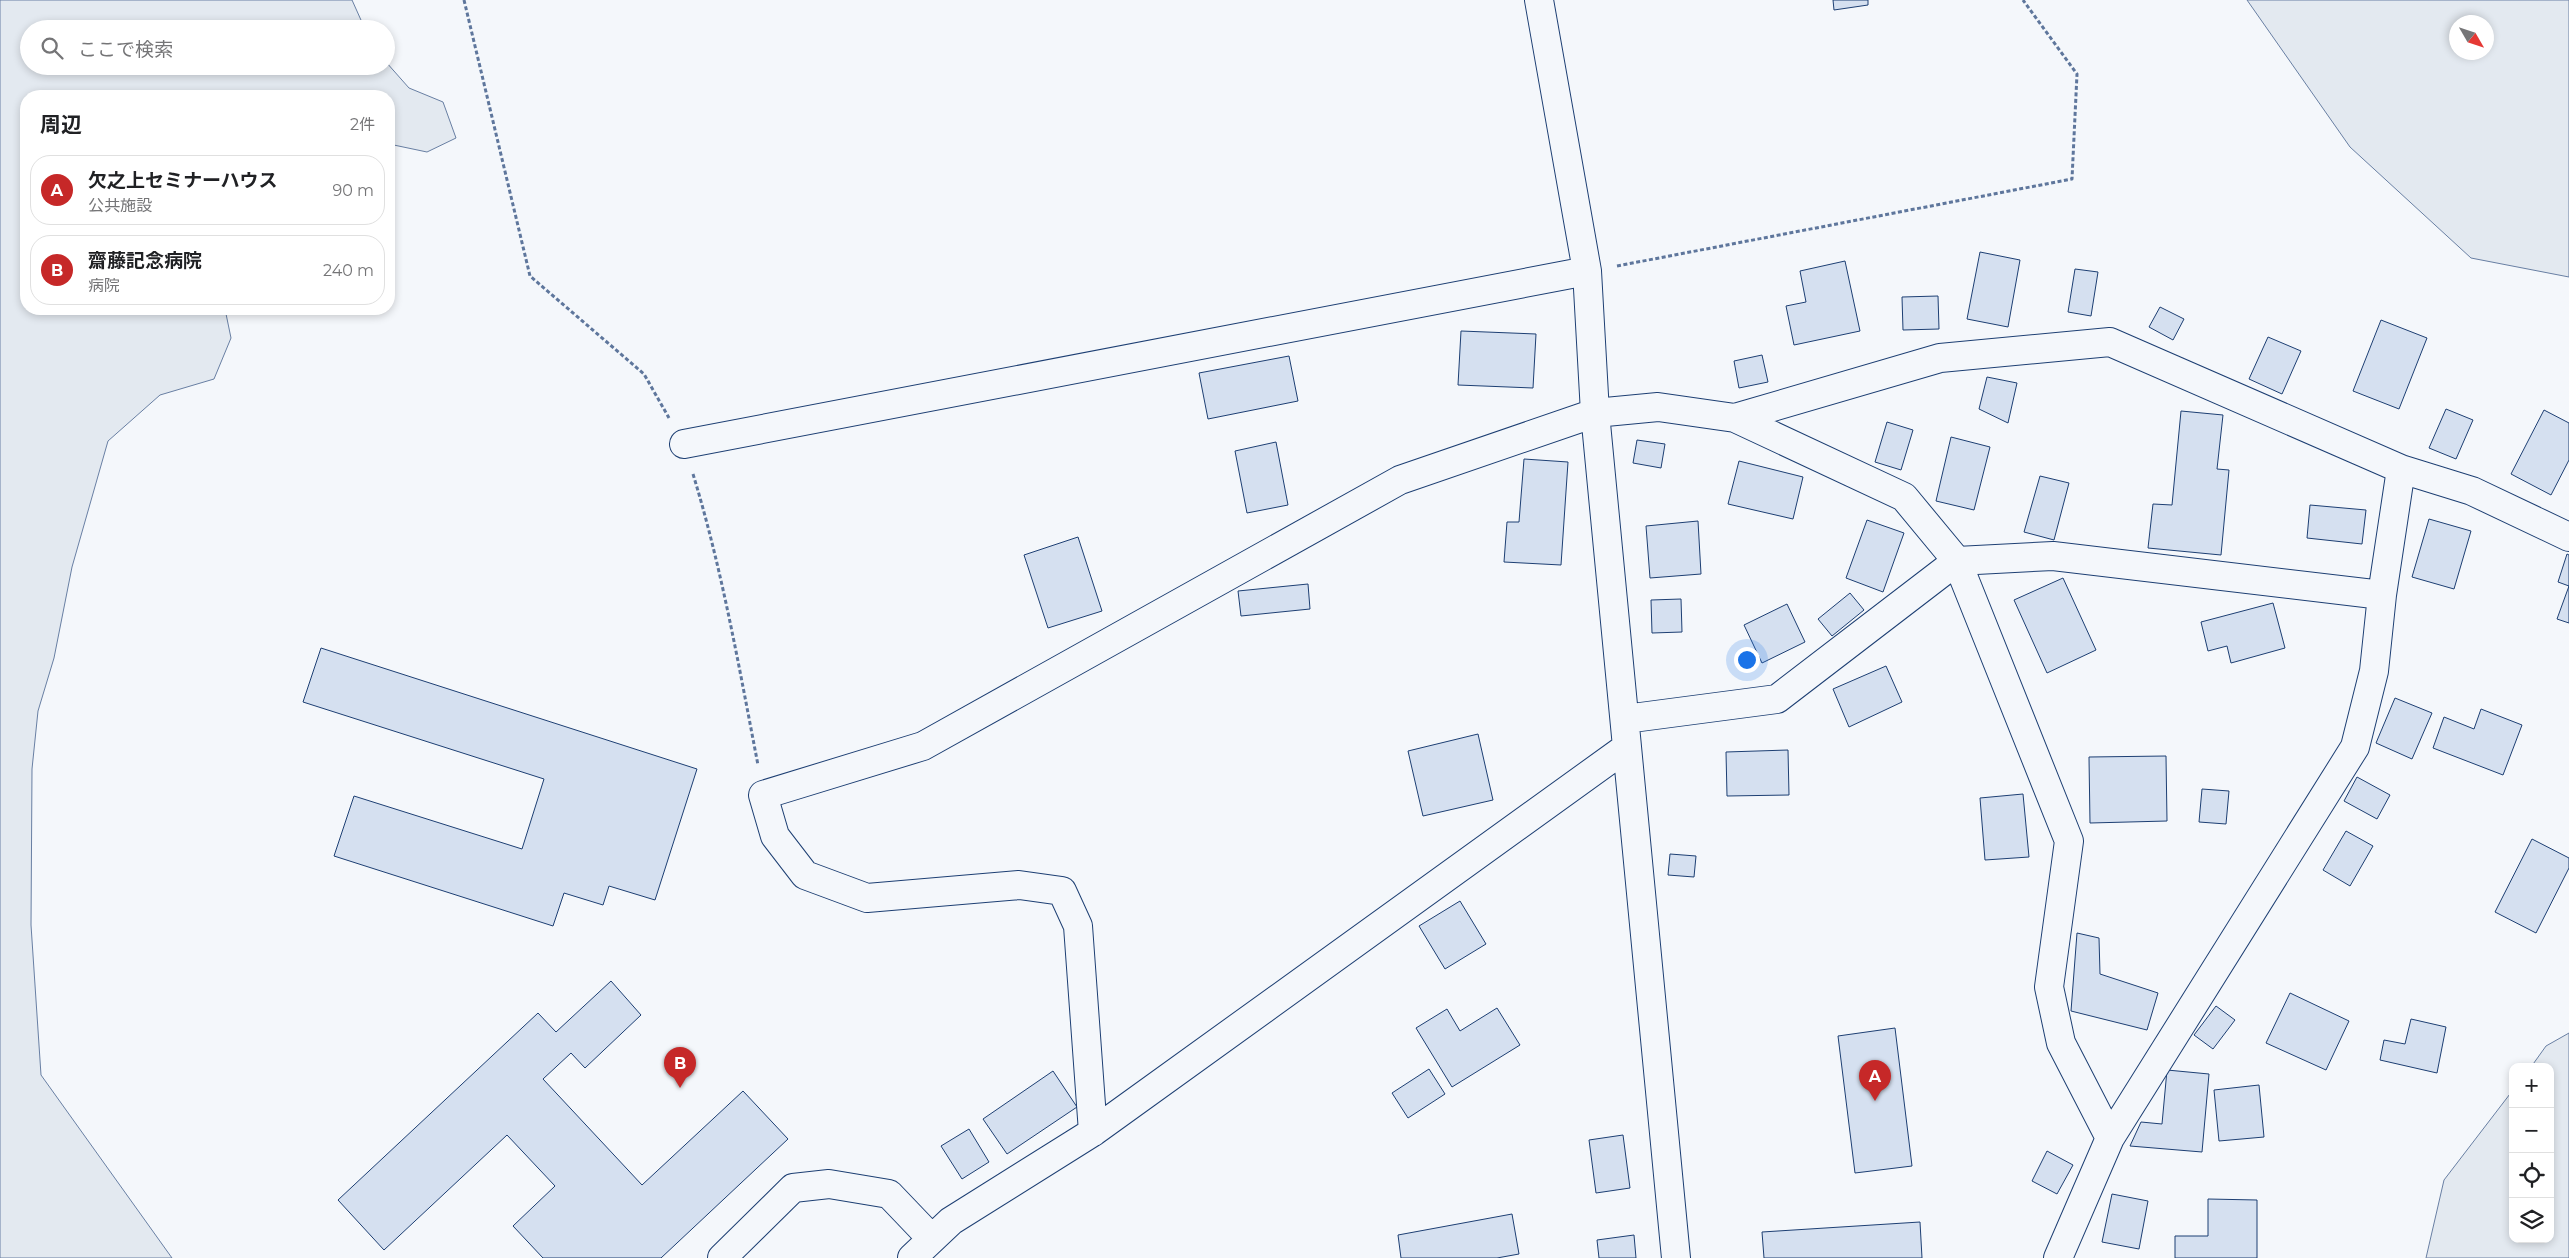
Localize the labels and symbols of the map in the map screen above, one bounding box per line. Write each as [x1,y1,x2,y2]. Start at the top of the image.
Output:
north arrow [2449,15,2494,60]
your location [1734,647,1760,673]
pin: B [664,1047,696,1088]
pin: A [1859,1060,1891,1101]

